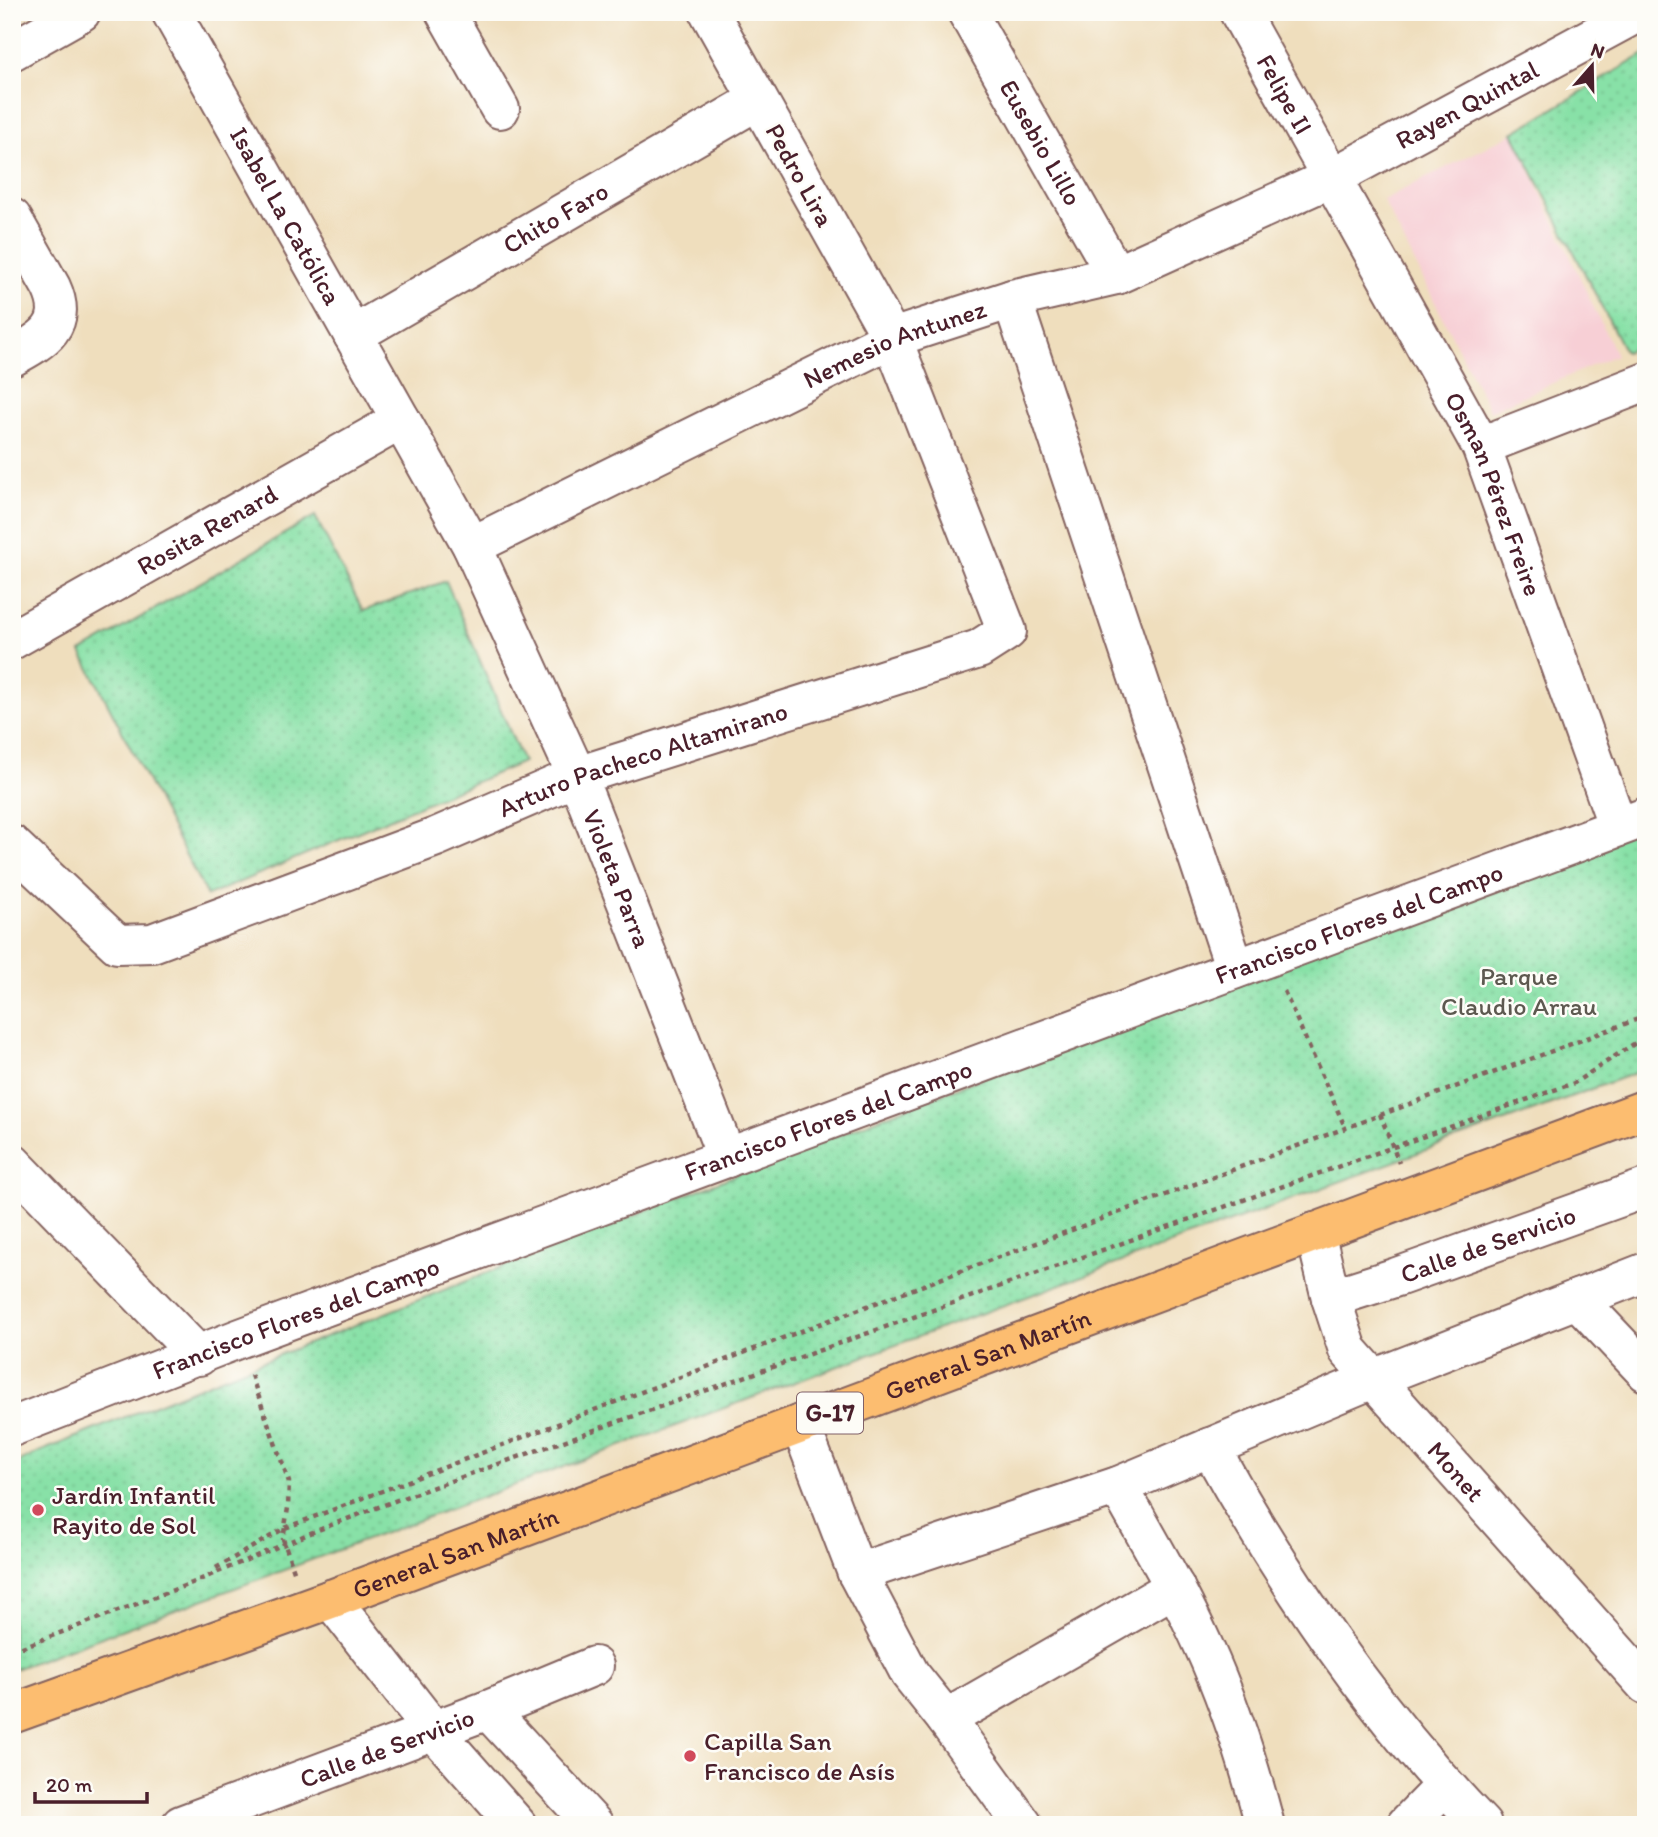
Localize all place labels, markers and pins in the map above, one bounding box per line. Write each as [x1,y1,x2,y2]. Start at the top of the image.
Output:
place label: Jardín Infantil Rayito de Sol [52,1479,215,1541]
marker: Jardín Infantil Rayito de Sol [30,1502,46,1518]
place label: Capilla San Francisco de Asís [704,1725,895,1787]
marker: Capilla San Francisco de Asís [682,1748,698,1764]

